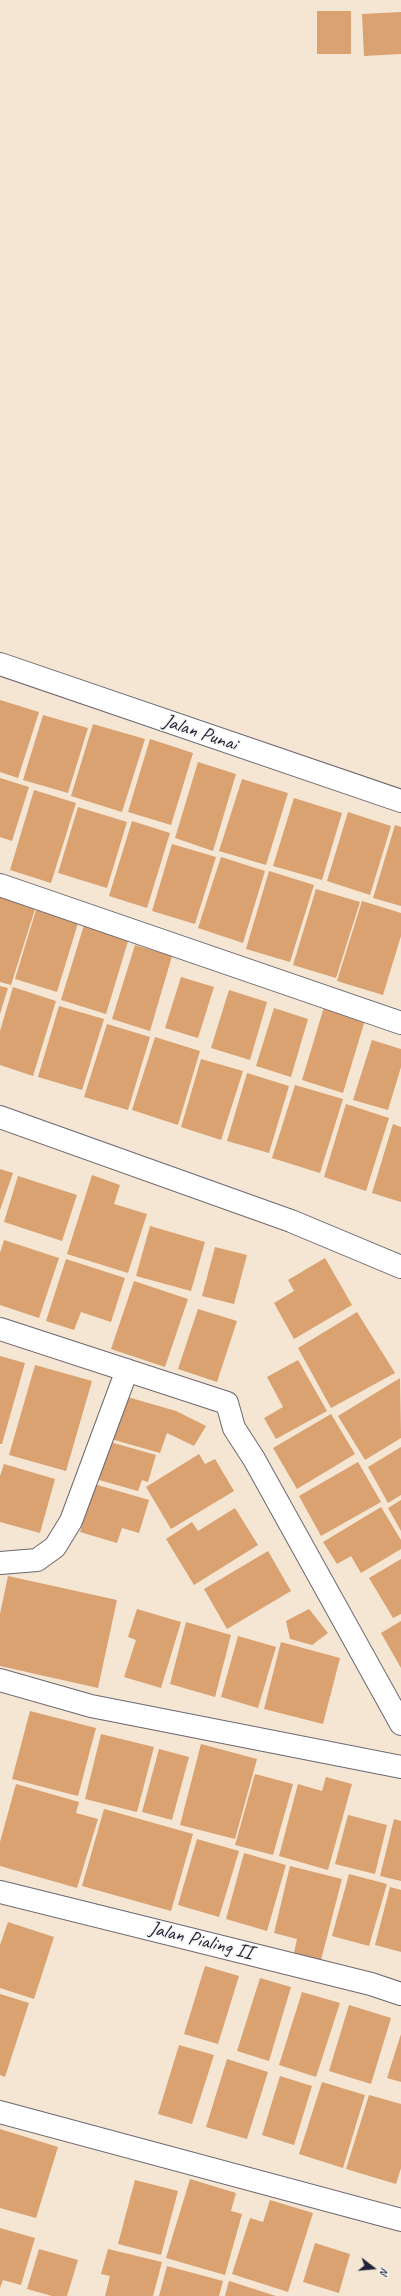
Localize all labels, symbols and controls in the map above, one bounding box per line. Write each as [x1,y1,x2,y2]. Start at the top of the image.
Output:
street label: Jalan Punai [160,709,240,757]
street label: Jalan Pialing II [147,1917,255,1965]
north arrow [353,2248,393,2288]
text: N [377,2266,392,2277]

